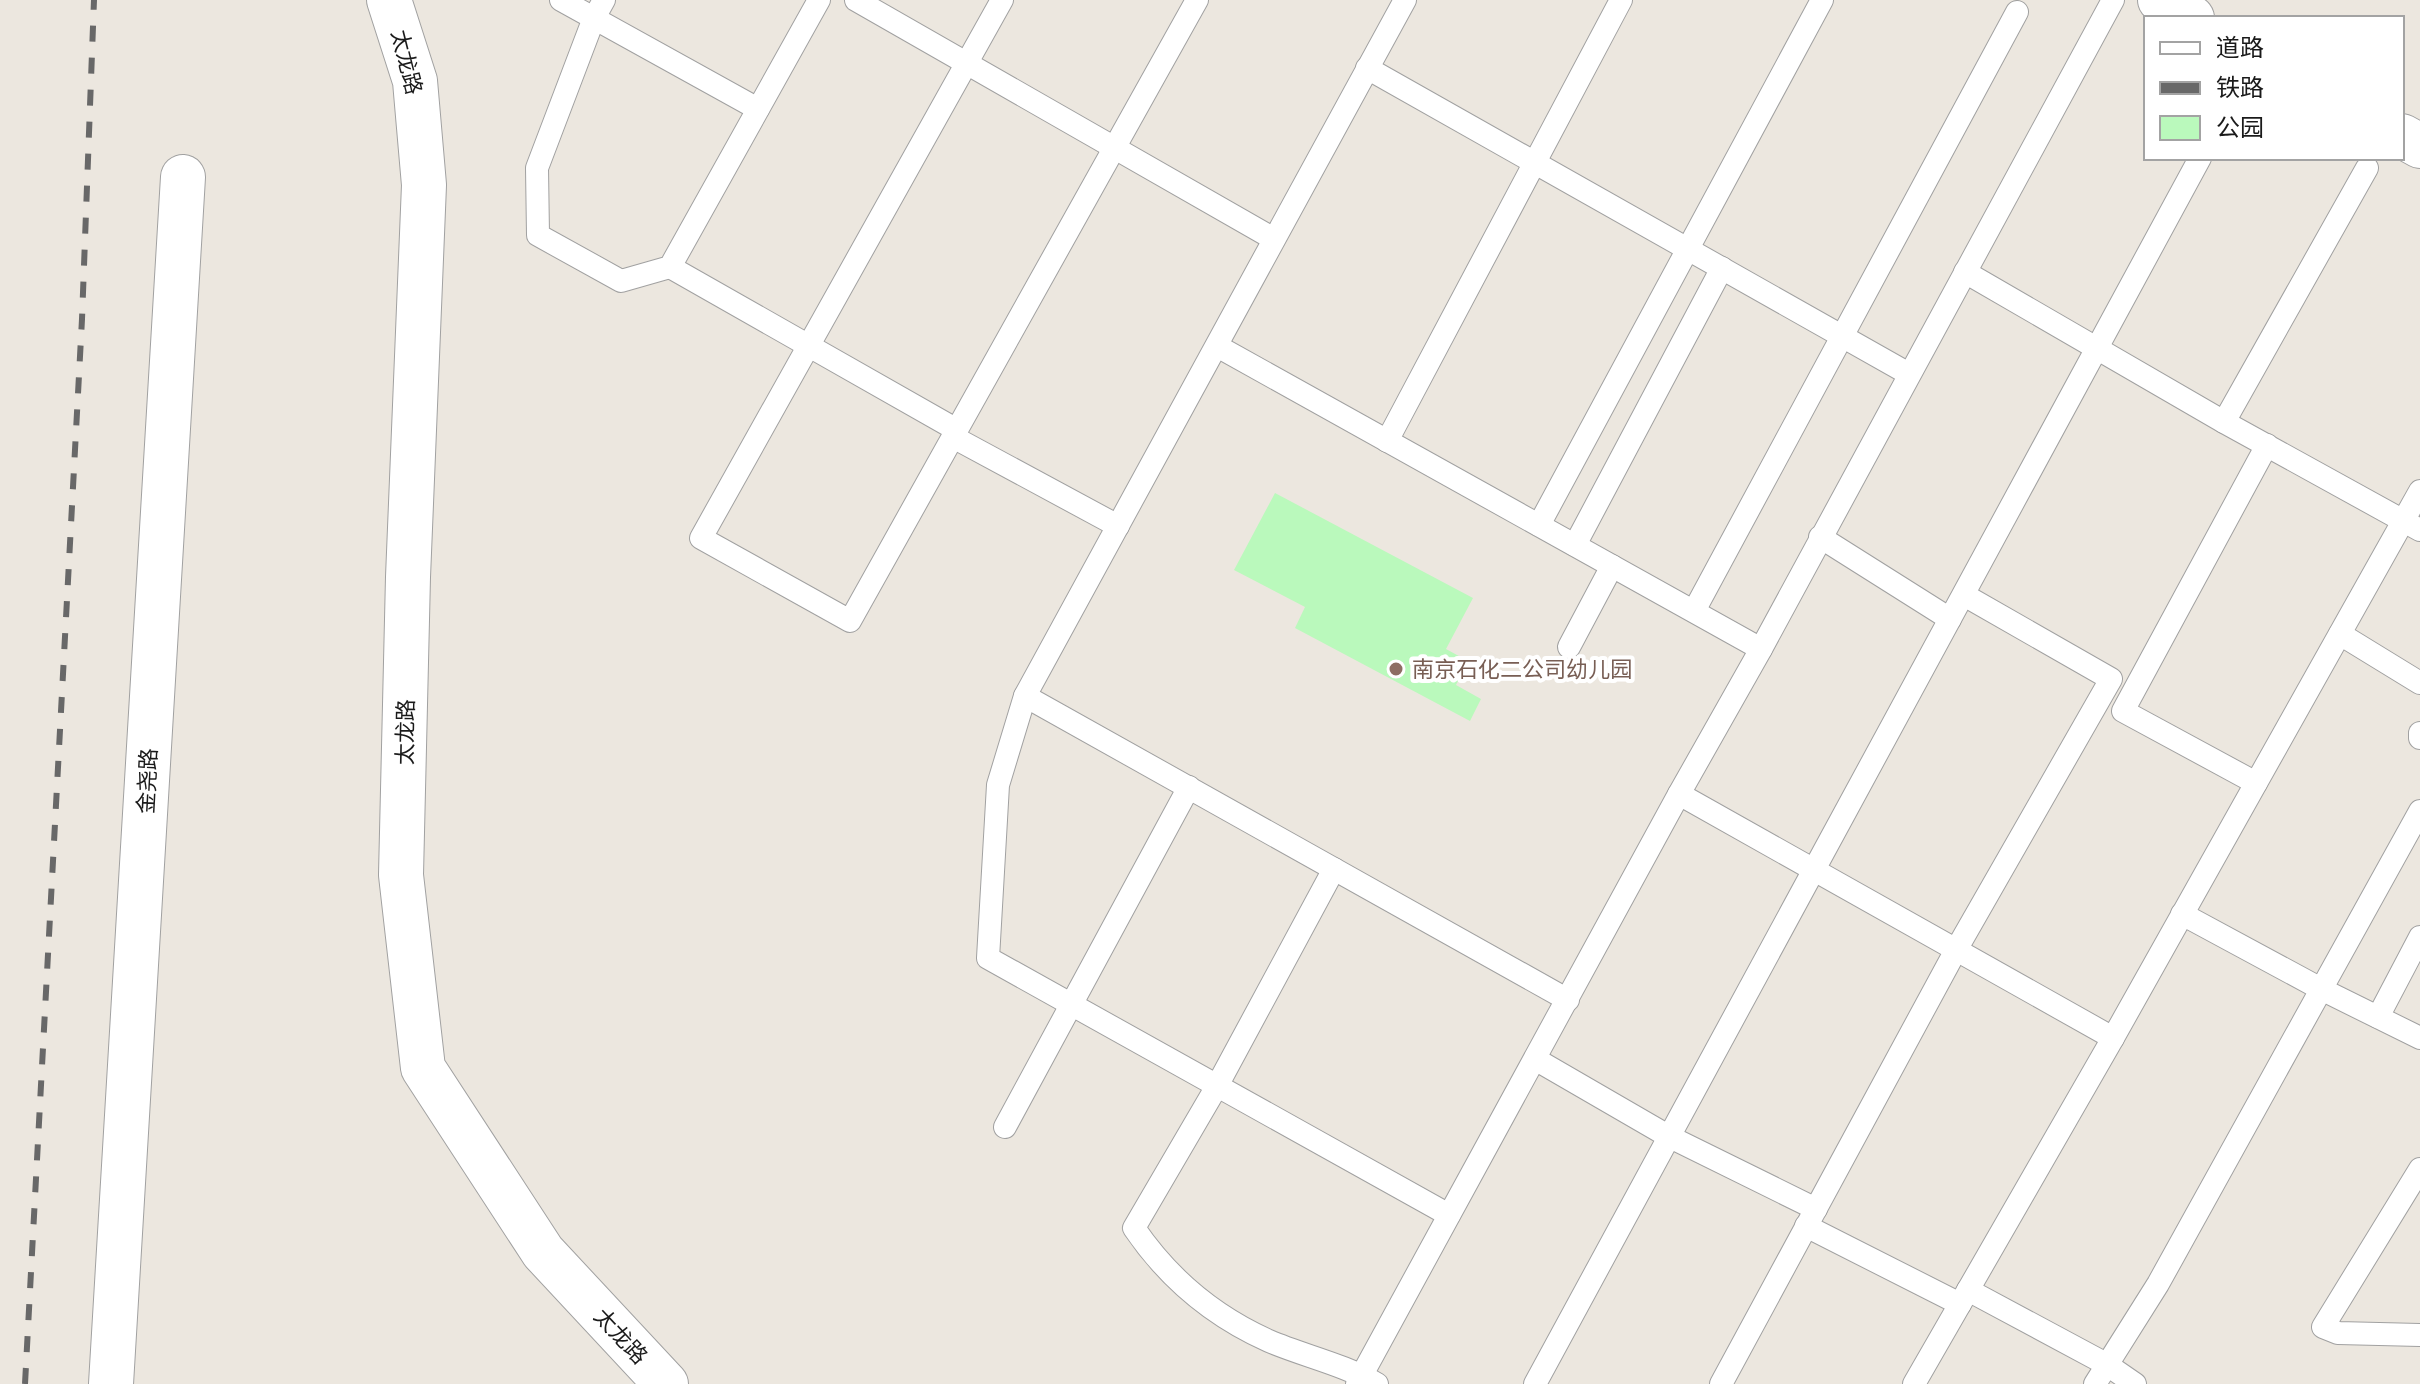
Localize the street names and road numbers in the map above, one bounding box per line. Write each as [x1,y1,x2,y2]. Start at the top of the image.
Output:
street label: 太龙路 [383,26,431,98]
street label: 太龙路 [387,699,423,765]
street label: 金尧路 [128,747,166,815]
street label: 太龙路 [586,1300,656,1372]

